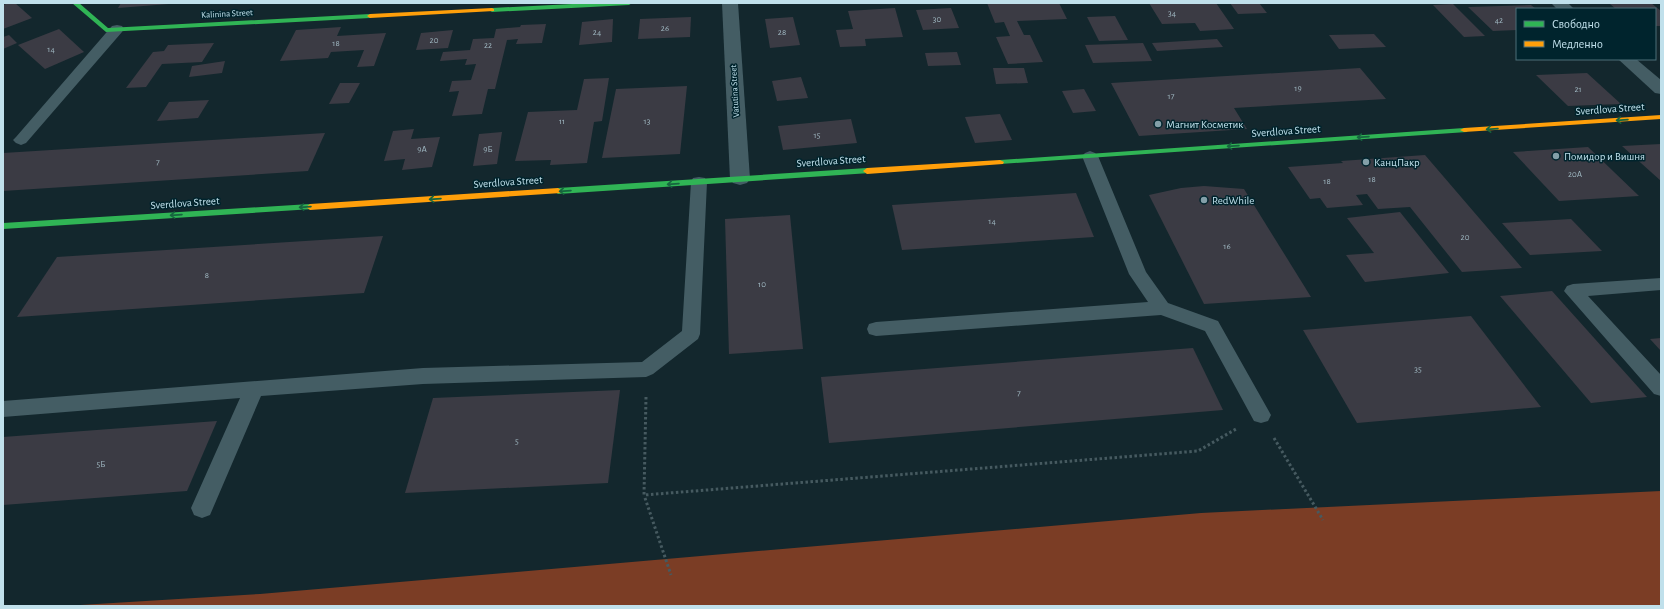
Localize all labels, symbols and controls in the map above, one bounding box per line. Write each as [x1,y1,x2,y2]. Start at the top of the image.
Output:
street label: Kalinina Street [201,8,253,20]
legend [1516,8,1656,60]
house number: 34 [1168,9,1177,18]
house number: 30 [933,15,941,24]
house number: 42 [1495,16,1503,25]
text: Свободно [1552,18,1600,30]
house number: 26 [661,24,669,33]
house number: 24 [593,28,602,37]
house number: 28 [778,28,786,37]
house number: 20 [430,36,439,45]
text: Медленно [1552,38,1603,50]
house number: 18 [332,39,340,48]
house number: 22 [484,41,492,50]
house number: 14 [47,45,55,54]
street label: Vatutina Street [729,64,741,118]
house number: 19 [1294,84,1302,93]
house number: 21 [1574,85,1582,94]
house number: 17 [1168,92,1175,101]
street label: Sverdlova Street [1575,101,1645,117]
one-way arrow [1616,116,1629,123]
house number: 11 [559,117,565,126]
house number: 13 [644,117,651,126]
marker: Магнит Косметик [1153,119,1163,129]
place label: Магнит Косметик [1166,119,1243,130]
street label: Sverdlova Street [1251,123,1321,139]
one-way arrow [1486,125,1499,132]
house number: 15 [814,131,821,140]
one-way arrow [1357,134,1370,141]
one-way arrow [1227,143,1240,150]
house number: 9А [417,145,427,154]
house number: 9Б [483,145,493,154]
marker: Помидор и Вишня [1551,151,1561,161]
place label: Помидор и Вишня [1564,151,1645,162]
street label: Sverdlova Street [796,153,866,169]
marker: КанцПакр [1361,157,1371,167]
place label: КанцПакр [1374,157,1420,168]
house number: 7 [156,158,160,167]
house number: 20А [1568,170,1583,179]
street label: Sverdlova Street [473,174,543,190]
house number: 18 [1368,175,1376,184]
house number: 18 [1323,177,1331,186]
one-way arrow [667,180,680,187]
one-way arrow [559,187,572,194]
street label: Sverdlova Street [150,195,220,211]
one-way arrow [429,195,442,203]
marker: RedWhile [1199,195,1209,205]
place label: RedWhile [1212,195,1254,206]
one-way arrow [299,204,312,211]
one-way arrow [170,212,183,219]
house number: 14 [988,217,996,226]
house number: 20 [1461,233,1470,242]
house number: 16 [1223,242,1231,251]
house number: 8 [205,271,209,280]
house number: 10 [758,280,766,289]
house number: 35 [1414,365,1422,374]
house number: 7 [1017,389,1021,398]
house number: 5 [515,437,519,446]
house number: 5Б [97,460,105,469]

